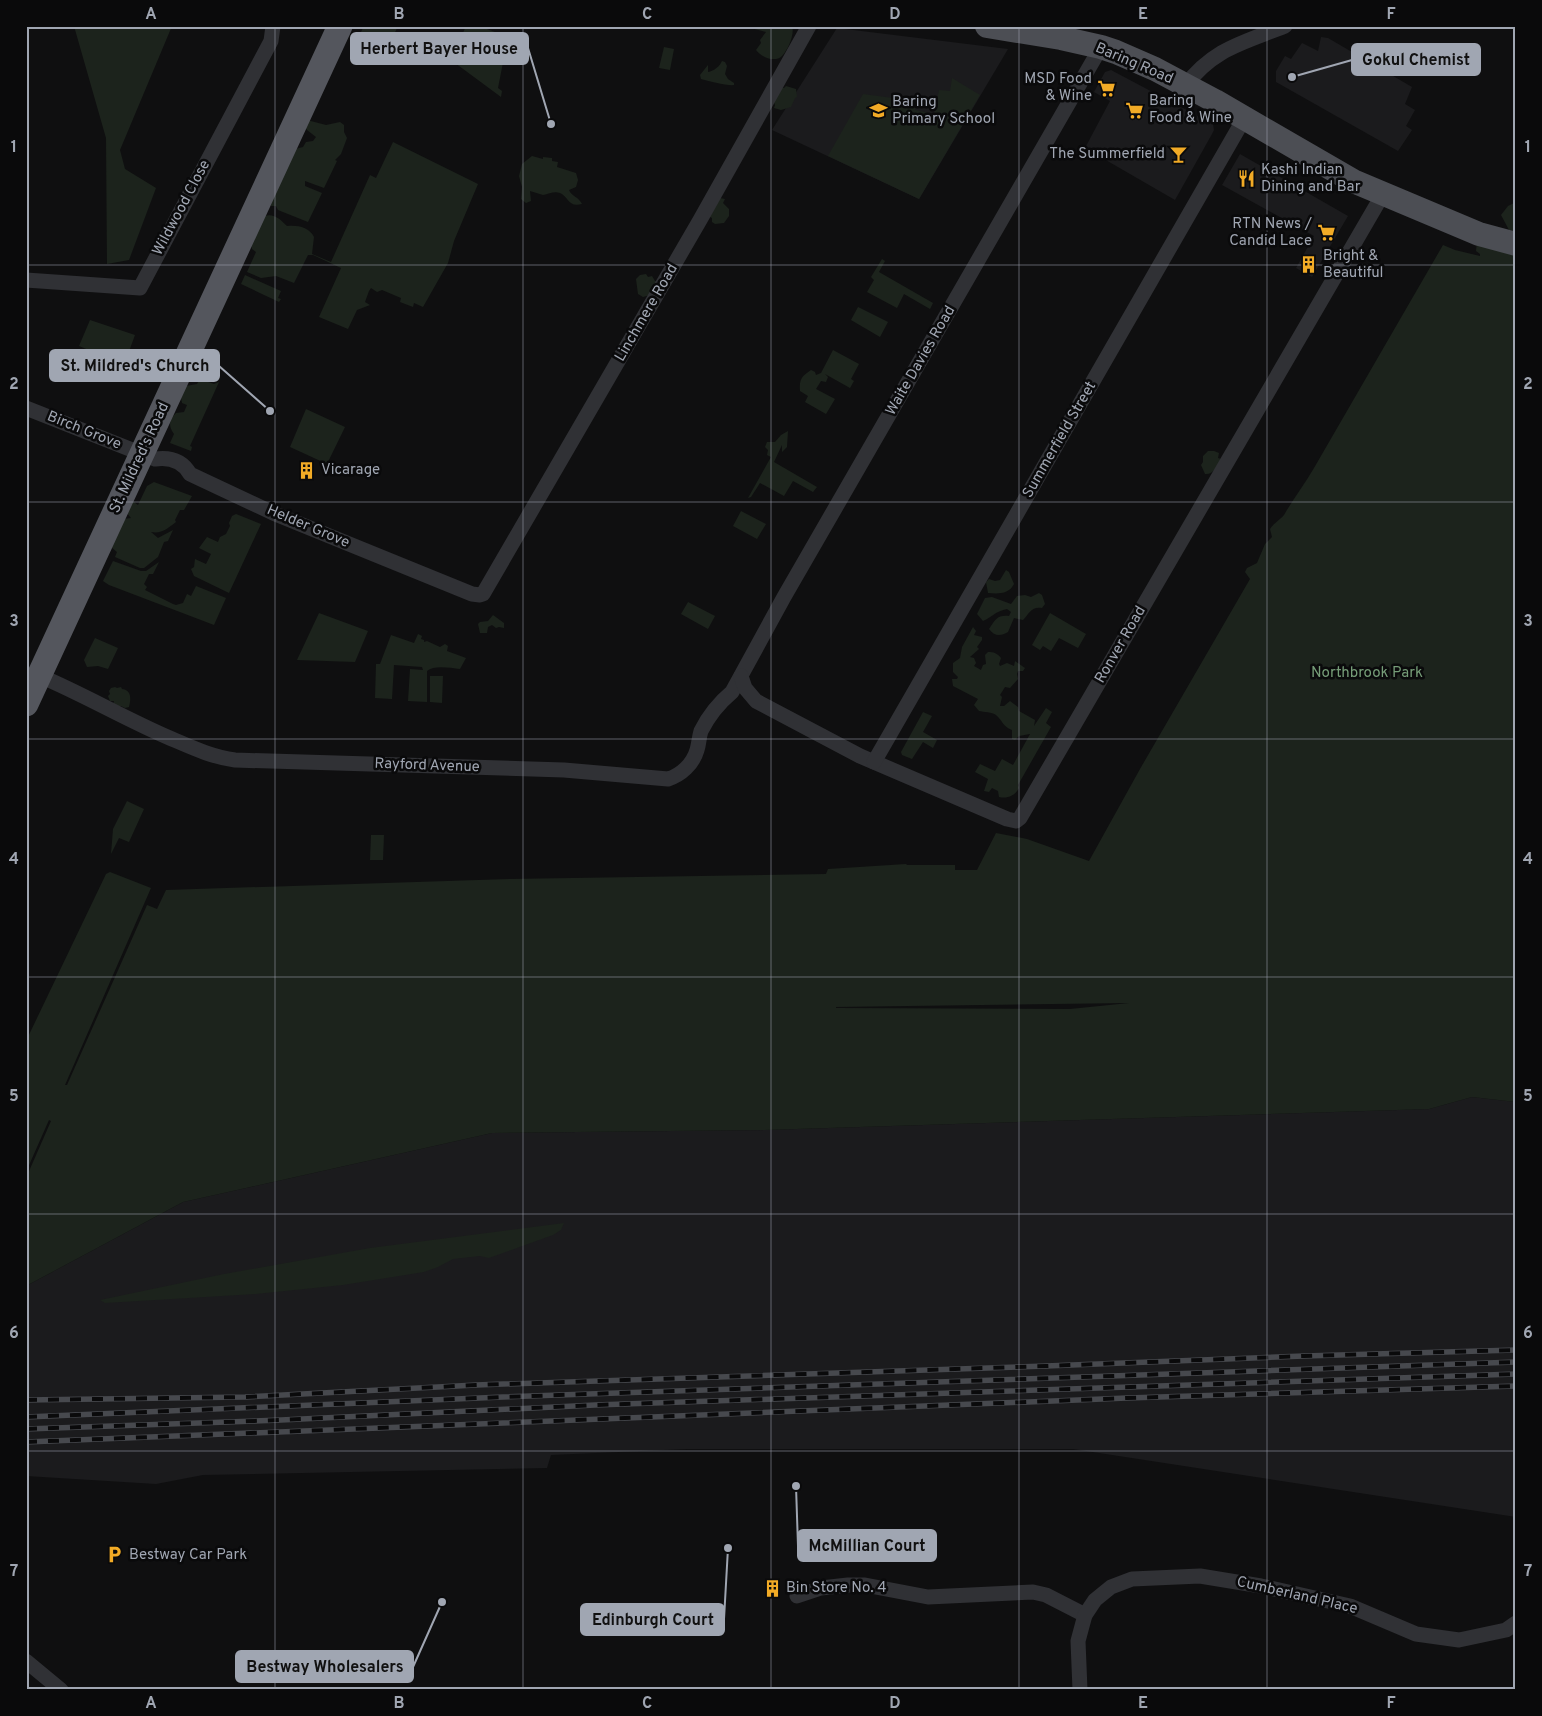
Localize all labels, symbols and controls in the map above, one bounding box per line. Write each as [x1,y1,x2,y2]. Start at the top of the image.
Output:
text: A [145,5,157,25]
text: B [393,5,405,25]
text: C [642,5,652,25]
text: D [889,5,901,25]
text: E [1138,5,1148,25]
text: F [1386,5,1396,25]
callout: Herbert Bayer House [351,33,528,64]
street label: Baring Road [1092,39,1176,89]
text: Herbert Bayer House [360,40,518,60]
callout: Gokul Chemist [1352,44,1480,75]
text: Gokul Chemist [1362,51,1470,71]
place label: MSD Food & Wine [1024,70,1092,106]
supermarket icon: MSD Food & Wine [1096,78,1116,98]
place label: Baring Food & Wine [1149,92,1232,128]
place label: Baring Primary School [892,93,995,129]
supermarket icon: Baring Food & Wine [1125,100,1145,120]
school or university icon: Baring Primary School [868,101,888,121]
text: 1 [11,138,17,158]
text: 1 [1525,138,1531,158]
bar icon: The Summerfield [1169,144,1189,164]
place label: The Summerfield [1049,145,1165,164]
street label: Wildwood Close [149,157,215,259]
place label: Kashi Indian Dining and Bar [1261,161,1361,197]
restaurant icon: Kashi Indian Dining and Bar [1237,169,1257,189]
place label: RTN News / Candid Lace [1229,215,1313,251]
supermarket icon: RTN News / Candid Lace [1316,223,1336,243]
place label: Bright & Beautiful [1323,247,1384,283]
building icon: Bright & Beautiful [1299,255,1319,275]
street label: Linchmere Road [611,261,683,365]
street label: Waite Davies Road [882,303,960,419]
callout: St. Mildred's Church [50,350,219,381]
text: St. Mildred's Church [61,357,209,377]
text: 2 [9,375,19,395]
text: 2 [1523,375,1533,395]
street label: Summerfield Street [1019,378,1101,502]
street label: St. Mildred's Road [106,400,174,516]
street label: Birch Grove [44,408,124,454]
building icon: Vicarage [297,460,317,480]
place label: Vicarage [321,461,380,480]
street label: Helder Grove [264,501,352,553]
street label: Ronver Road [1091,603,1151,687]
text: 3 [9,612,19,632]
text: 3 [1523,612,1533,632]
park label: Northbrook Park [1311,664,1423,683]
street label: Rayford Avenue [374,755,480,777]
text: 4 [9,850,19,870]
text: 4 [1523,850,1533,870]
text: 5 [9,1087,19,1107]
text: 5 [1523,1087,1533,1107]
text: 6 [9,1324,19,1344]
text: 6 [1523,1324,1533,1344]
callout: McMillian Court [798,1530,936,1561]
text: McMillian Court [808,1537,926,1557]
parking icon: Bestway Car Park [105,1545,125,1565]
place label: Bestway Car Park [129,1546,247,1565]
text: 7 [10,1562,18,1582]
text: 7 [1524,1562,1532,1582]
street label: Cumberland Place [1235,1573,1359,1619]
building icon: Bin Store No. 4 [762,1578,782,1598]
place label: Bin Store No. 4 [786,1579,886,1598]
callout: Edinburgh Court [581,1604,724,1635]
text: Edinburgh Court [592,1611,714,1631]
callout: Bestway Wholesalers [236,1651,413,1682]
text: Bestway Wholesalers [246,1658,404,1678]
text: A [145,1694,157,1714]
text: B [393,1694,405,1714]
text: C [642,1694,652,1714]
text: D [889,1694,901,1714]
text: E [1138,1694,1148,1714]
text: F [1386,1694,1396,1714]

